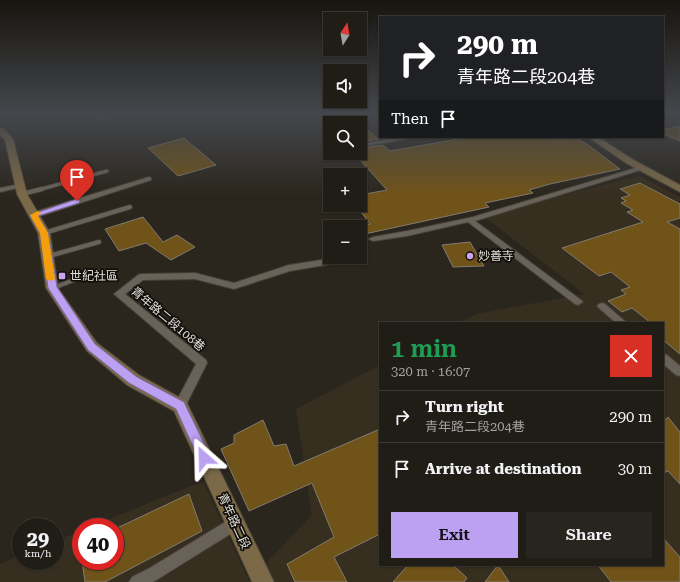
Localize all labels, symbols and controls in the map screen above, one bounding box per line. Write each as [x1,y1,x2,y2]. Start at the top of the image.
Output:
north arrow [323,12,367,56]
map controls [323,12,367,264]
text: 290 m [457,28,538,61]
icon: right [391,32,443,84]
button: sound [323,64,367,108]
text: 青年路二段204巷 [457,66,595,87]
icon: arrive [437,108,459,130]
text: Then [391,110,429,128]
button: search [323,116,367,160]
pin [60,160,94,201]
icon: arrive [66,166,88,188]
button: + [323,168,367,212]
button: − [323,220,367,264]
place label: 妙善寺 [478,249,514,263]
marker: 妙善寺 [465,251,475,261]
place label: 世紀社區 [70,269,118,283]
marker: 世紀社區 [57,271,67,281]
street label: 青年路二段108巷 [128,284,208,354]
text: 1 min [391,335,457,363]
button: close [610,335,652,377]
text: 320 m · 16:07 [391,364,470,379]
text: Turn right [425,398,504,416]
icon: right [391,406,413,428]
text: 290 m [609,408,652,426]
text: 青年路二段204巷 [425,419,525,434]
position arrow [183,437,225,479]
icon: arrive [391,458,413,480]
text: Arrive at destination [425,460,581,478]
text: 30 m [618,460,652,478]
street label: 青年路二段 [215,491,253,551]
button: Exit [391,512,518,558]
button: Share [526,512,652,558]
speed limit sign: 40 [72,518,124,570]
text: 29 [27,527,49,551]
text: km/h [25,548,51,559]

